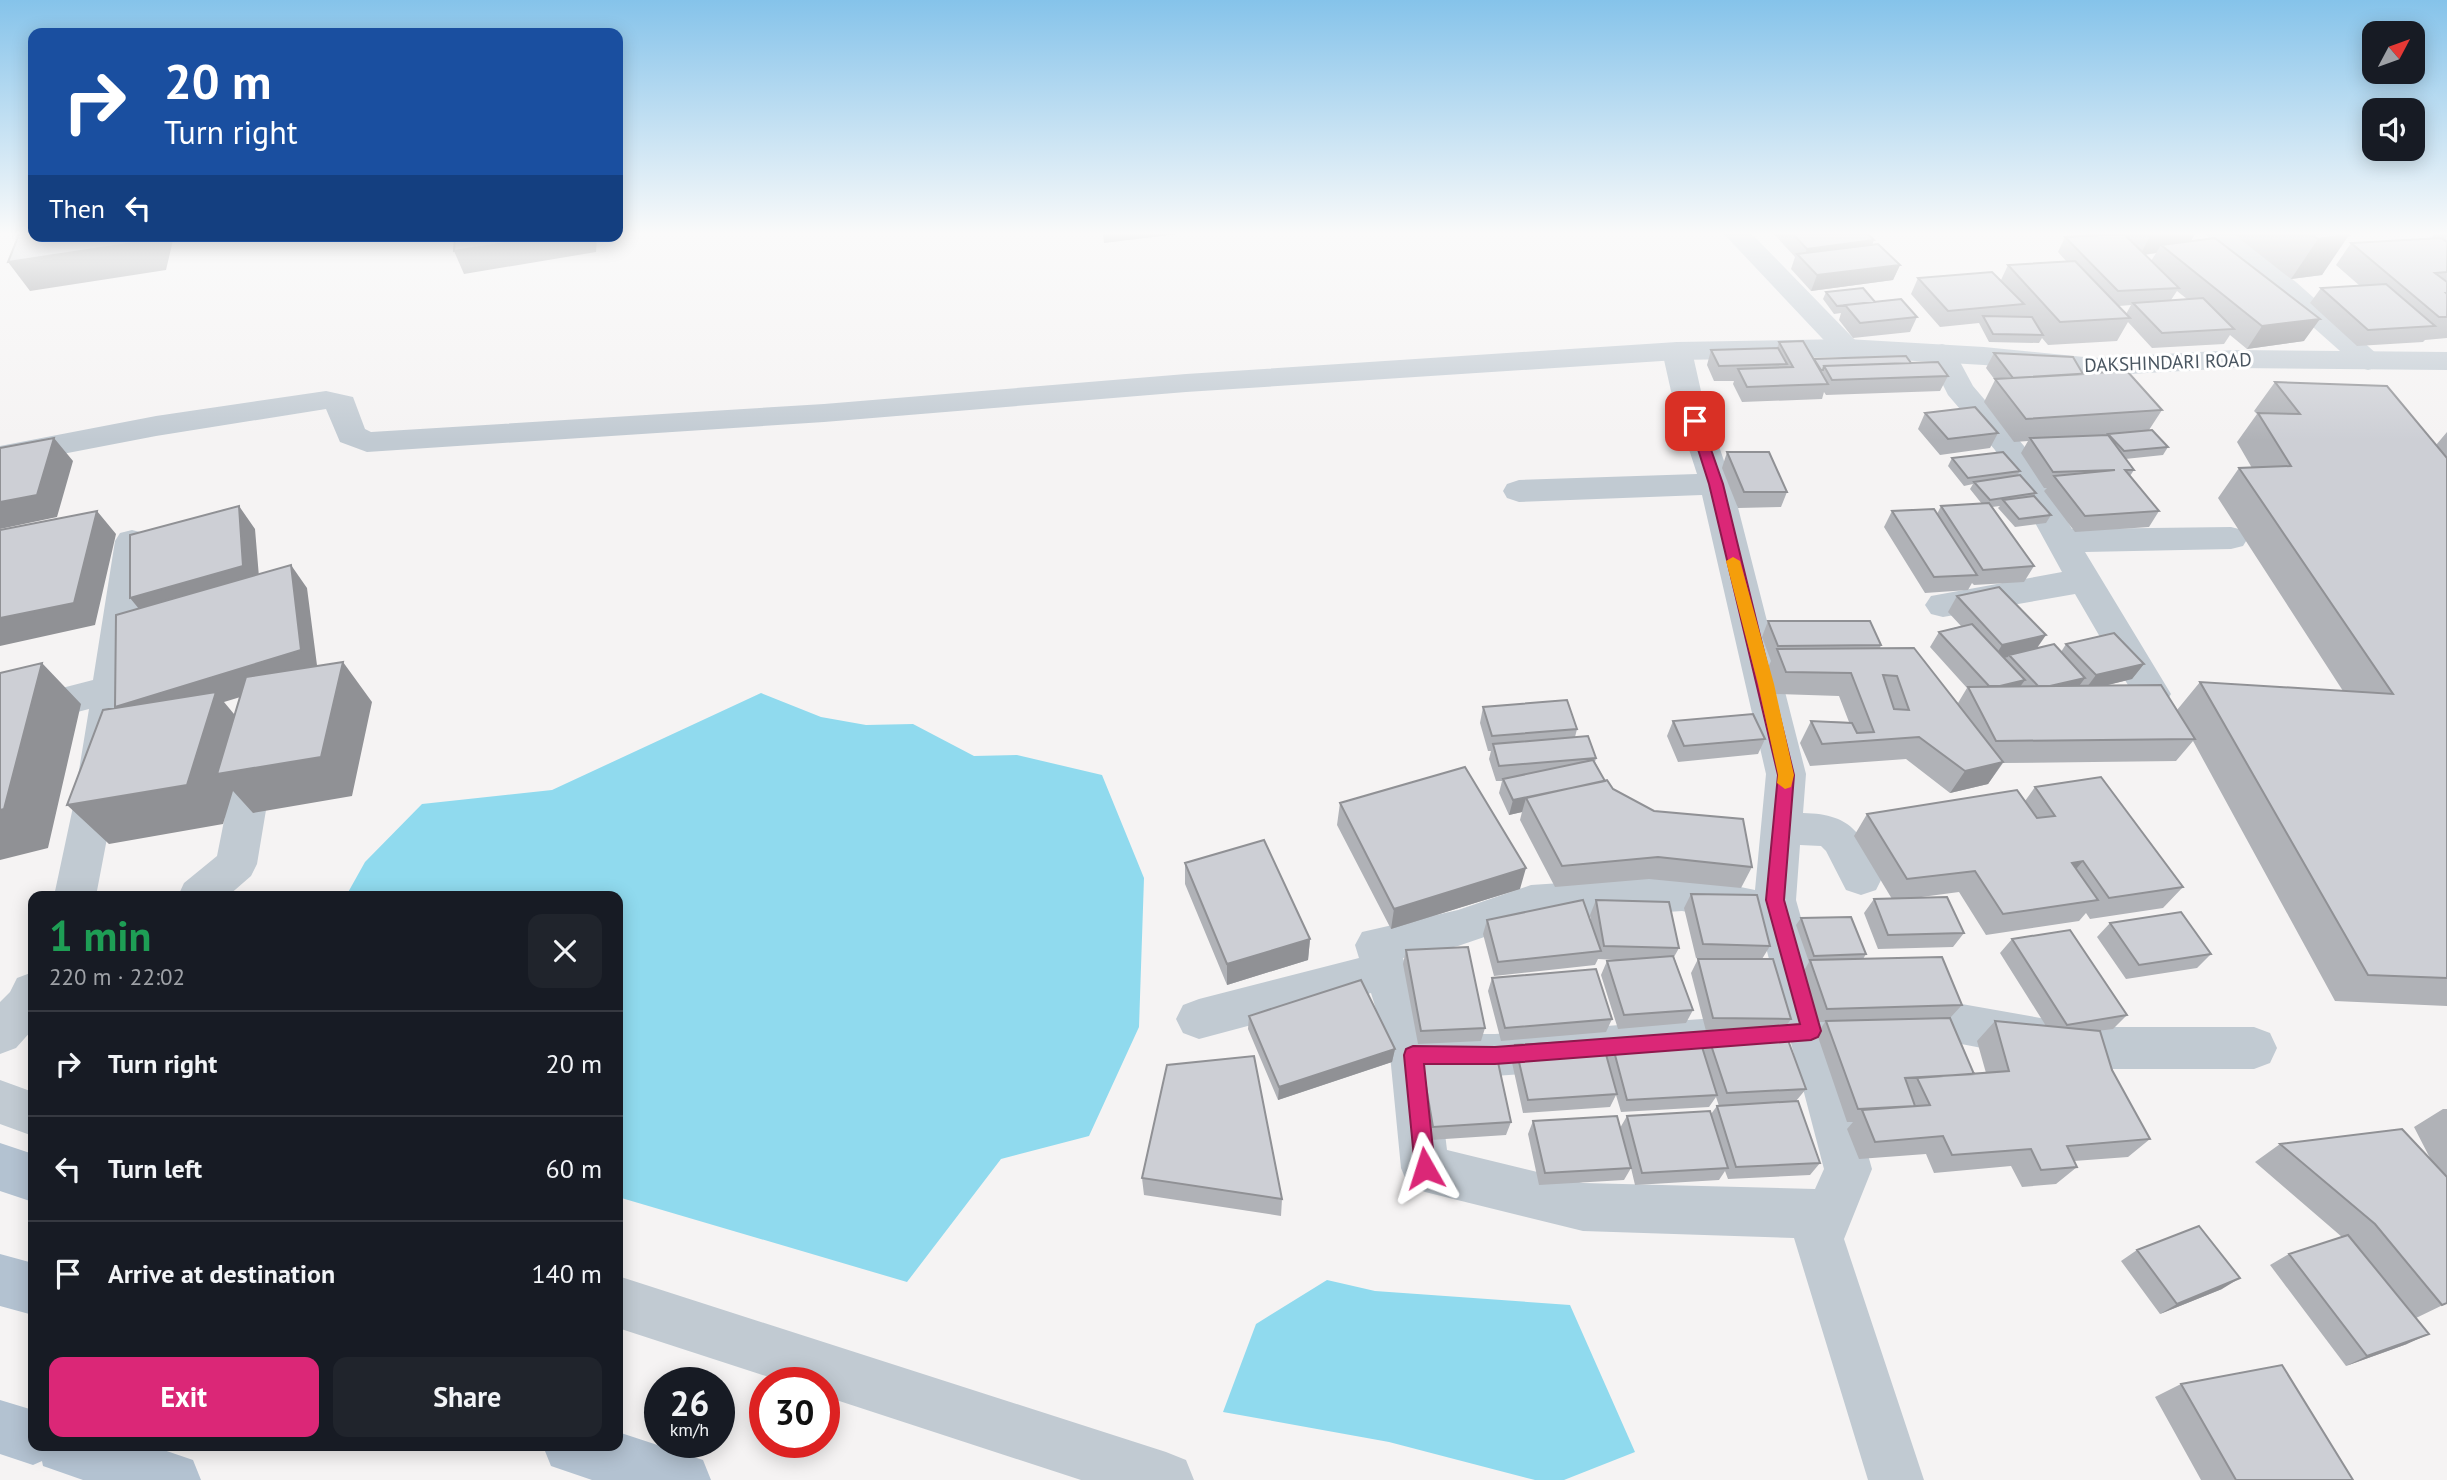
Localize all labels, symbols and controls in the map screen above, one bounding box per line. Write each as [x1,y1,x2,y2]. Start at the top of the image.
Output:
north arrow [2362,21,2426,84]
map controls [2362,21,2425,161]
text: 20 m [164,49,271,113]
icon: right [49,56,140,147]
button: sound [2362,98,2425,161]
text: Turn right [164,111,298,153]
icon: left [119,189,157,227]
text: Then [49,192,105,225]
street label: DAKSHINDARI ROAD [2084,347,2252,377]
pin [1665,391,1725,451]
icon: arrive [1676,402,1714,440]
text: 1 min [49,908,151,963]
button: close [528,914,602,988]
text: 220 m · 22:02 [49,962,185,991]
icon: right [49,1045,87,1083]
text: Turn right [108,1047,217,1080]
text: 20 m [546,1047,602,1080]
position arrow [1388,1131,1462,1205]
icon: left [49,1150,87,1188]
text: Turn left [108,1152,202,1185]
text: 60 m [546,1152,602,1185]
icon: arrive [49,1255,87,1293]
text: Arrive at destination [108,1257,335,1290]
text: 140 m [531,1257,602,1290]
button: Exit [49,1357,319,1437]
button: Share [333,1357,602,1437]
speed limit sign: 30 [749,1367,840,1458]
text: 26 [670,1380,709,1426]
text: km/h [670,1418,709,1441]

